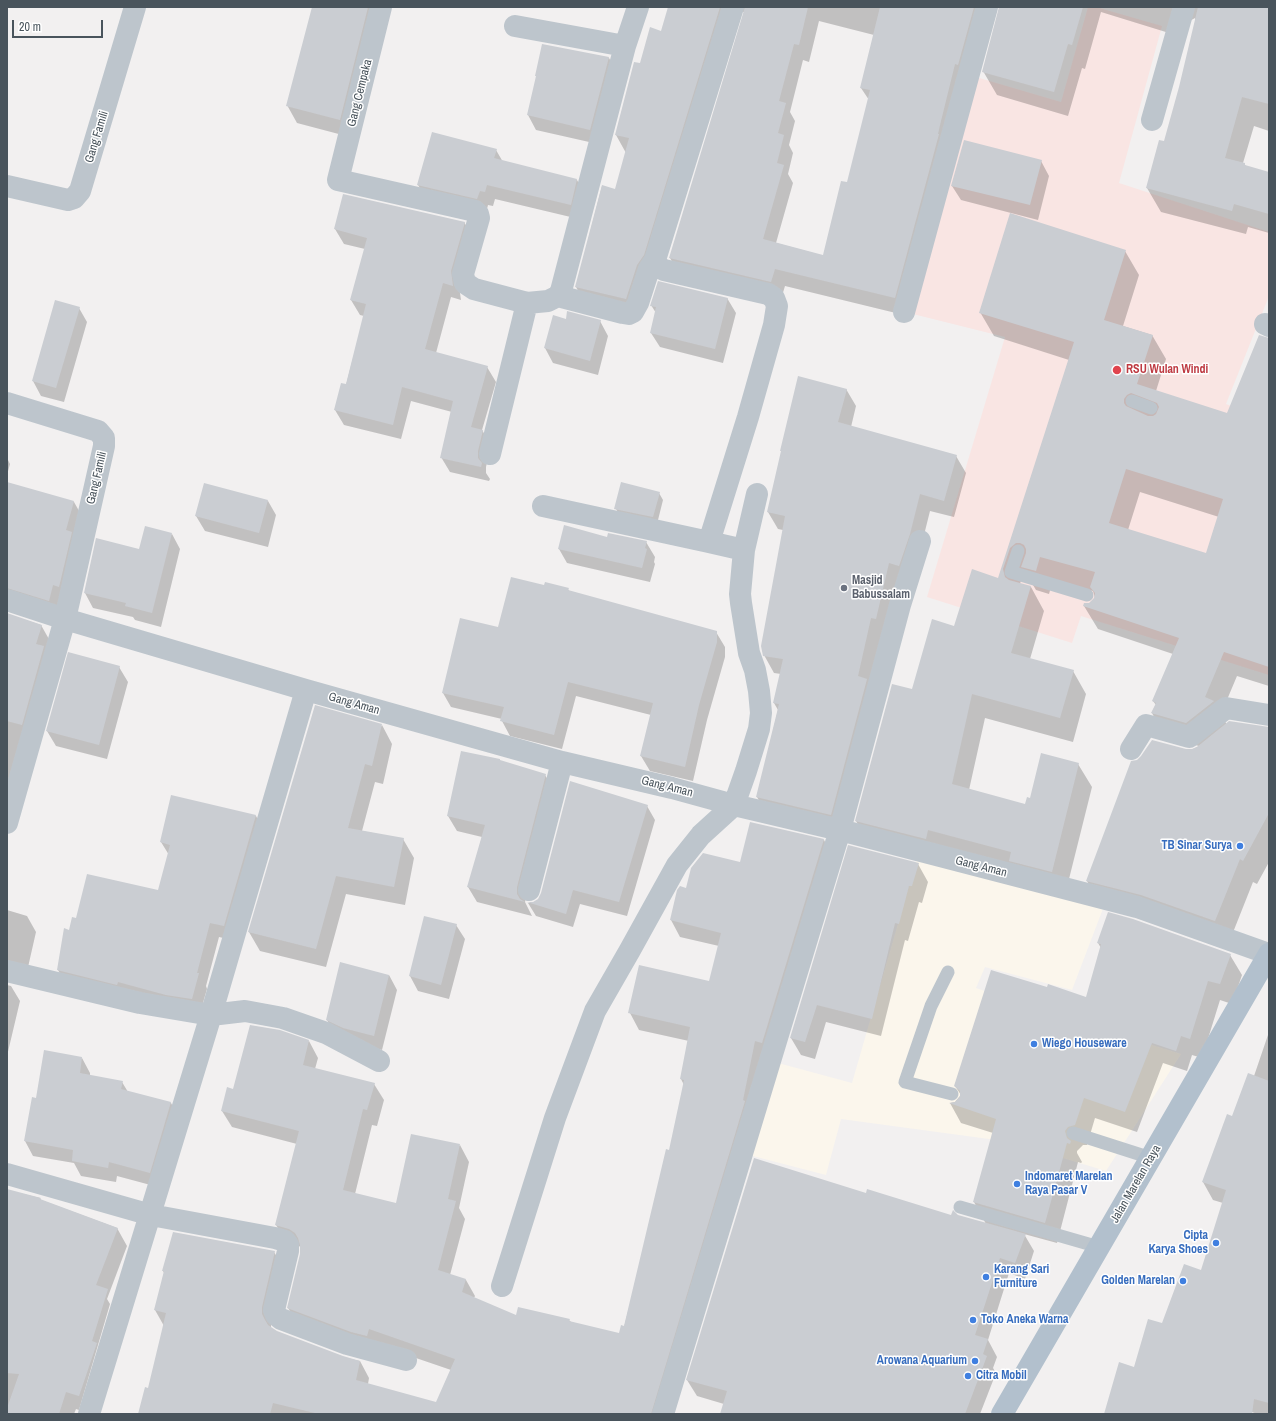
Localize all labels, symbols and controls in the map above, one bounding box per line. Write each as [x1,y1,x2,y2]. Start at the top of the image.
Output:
scale bar [14,12,105,38]
text: 20 m [19,19,41,35]
street label: Gang Cempaka [345,58,375,128]
street label: Gang Famili [82,109,112,165]
place label: RSU Wulan Windi [1126,363,1208,377]
marker: RSU Wulan Windi [1111,364,1123,376]
street label: Gang Famili [84,450,110,506]
place label: Masjid Babussalam [852,574,910,602]
marker: Masjid Babussalam [839,583,849,593]
street label: Gang Aman [327,690,381,718]
street label: Gang Aman [640,774,694,800]
place label: TB Sinar Surya [1161,839,1232,853]
marker: TB Sinar Surya [1235,841,1245,851]
street label: Gang Aman [954,854,1008,880]
place label: Wiego Houseware [1042,1037,1127,1051]
marker: Wiego Houseware [1029,1039,1039,1049]
street label: Jalan Marelan Raya [1108,1143,1164,1225]
place label: Indomaret Marelan Raya Pasar V [1025,1170,1112,1198]
marker: Indomaret Marelan Raya Pasar V [1012,1179,1022,1189]
place label: Cipta Karya Shoes [1148,1229,1208,1257]
marker: Cipta Karya Shoes [1211,1238,1221,1248]
place label: Karang Sari Furniture [994,1263,1049,1291]
marker: Karang Sari Furniture [981,1272,991,1282]
place label: Golden Marelan [1101,1274,1175,1288]
marker: Golden Marelan [1178,1276,1188,1286]
place label: Toko Aneka Warna [981,1313,1069,1327]
marker: Toko Aneka Warna [968,1315,978,1325]
place label: Arowana Aquarium [877,1354,967,1368]
marker: Arowana Aquarium [970,1356,980,1366]
place label: Citra Mobil [976,1369,1027,1383]
marker: Citra Mobil [963,1371,973,1381]

